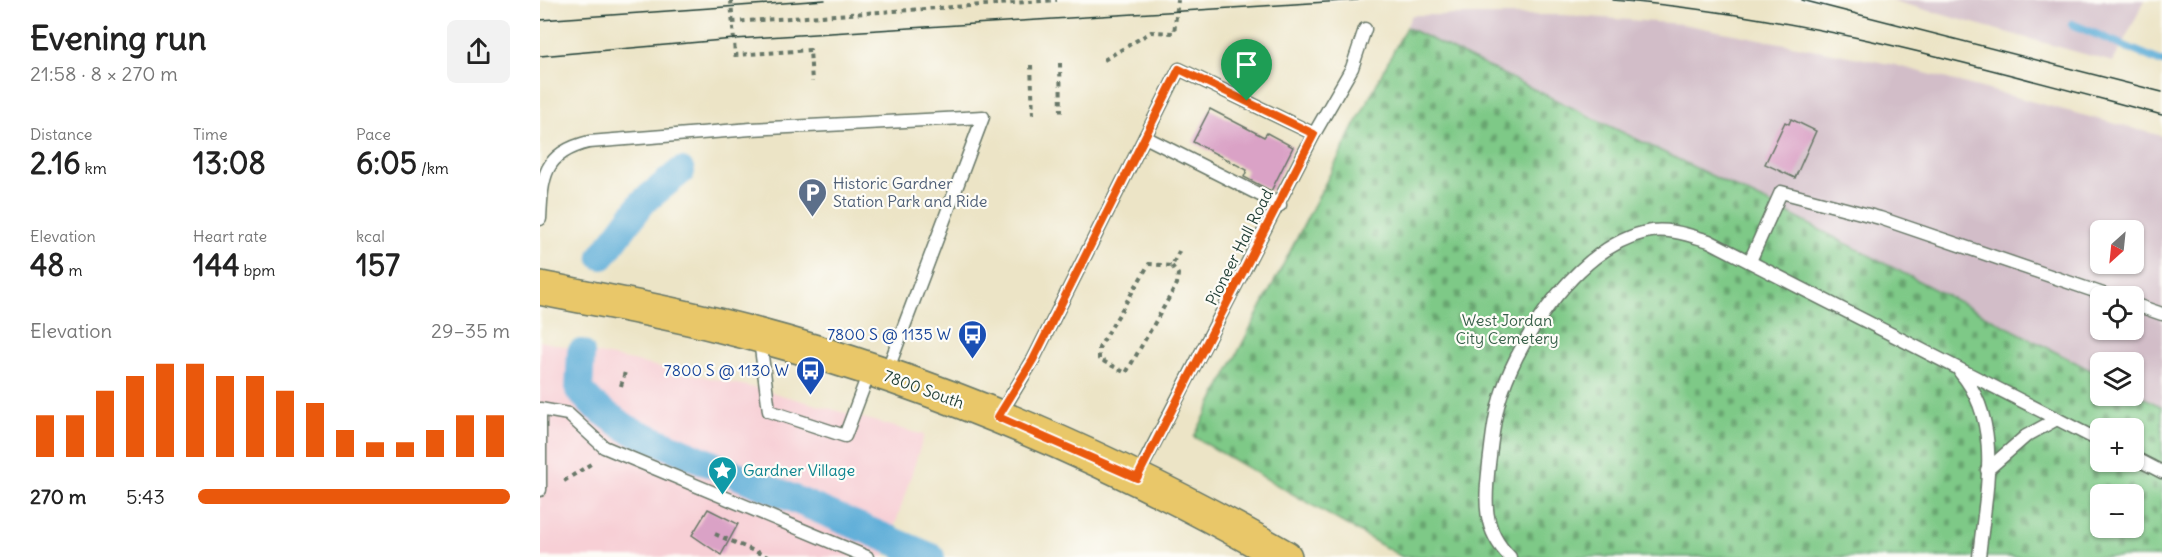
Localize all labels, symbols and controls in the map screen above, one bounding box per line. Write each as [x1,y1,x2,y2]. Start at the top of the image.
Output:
text: Evening run [30,17,206,59]
button: share [447,20,510,83]
pin [1221,39,1272,101]
icon: arrive [1230,48,1263,81]
text: 21:58 · 8 × 270 m [30,61,178,86]
text: Distance [30,124,92,144]
text: Time [193,124,228,144]
text: Pace [356,124,391,144]
text: 2.16 [30,144,81,182]
text: 13:08 [193,144,266,182]
text: 6:05 [356,144,417,182]
text: km [81,158,107,178]
text: /km [417,158,449,178]
place label: Historic Gardner Station Park and Ride [833,173,987,211]
parking icon: Historic Gardner Station Park and Ride [796,176,828,218]
street label: Pioneer Hall Road [1201,185,1277,309]
north arrow [2090,220,2144,274]
map controls [2090,220,2144,538]
text: Elevation [30,226,96,246]
text: Heart rate [193,226,267,246]
text: kcal [356,226,385,246]
text: 48 [30,246,65,284]
text: 144 [193,246,240,284]
text: 157 [356,246,400,284]
text: m [65,260,82,280]
text: bpm [240,260,275,280]
button: locate [2090,286,2144,340]
park label: West Jordan City Cemetery [1455,310,1559,348]
text: Elevation [30,318,112,343]
text: 29–35 m [431,318,510,343]
bus stop icon: 7800 S @ 1135 W [956,318,988,360]
place label: 7800 S @ 1135 W [827,324,951,344]
button: layers [2090,352,2144,406]
bus stop icon: 7800 S @ 1130 W [794,354,826,396]
place label: 7800 S @ 1130 W [664,360,789,380]
street label: 7800 South [881,365,967,413]
button: + [2090,418,2144,472]
place icon: Gardner Village [706,454,738,496]
place label: Gardner Village [743,460,855,480]
text: 270 m [30,484,86,509]
text: 5:43 [126,484,165,509]
button: − [2090,484,2144,538]

